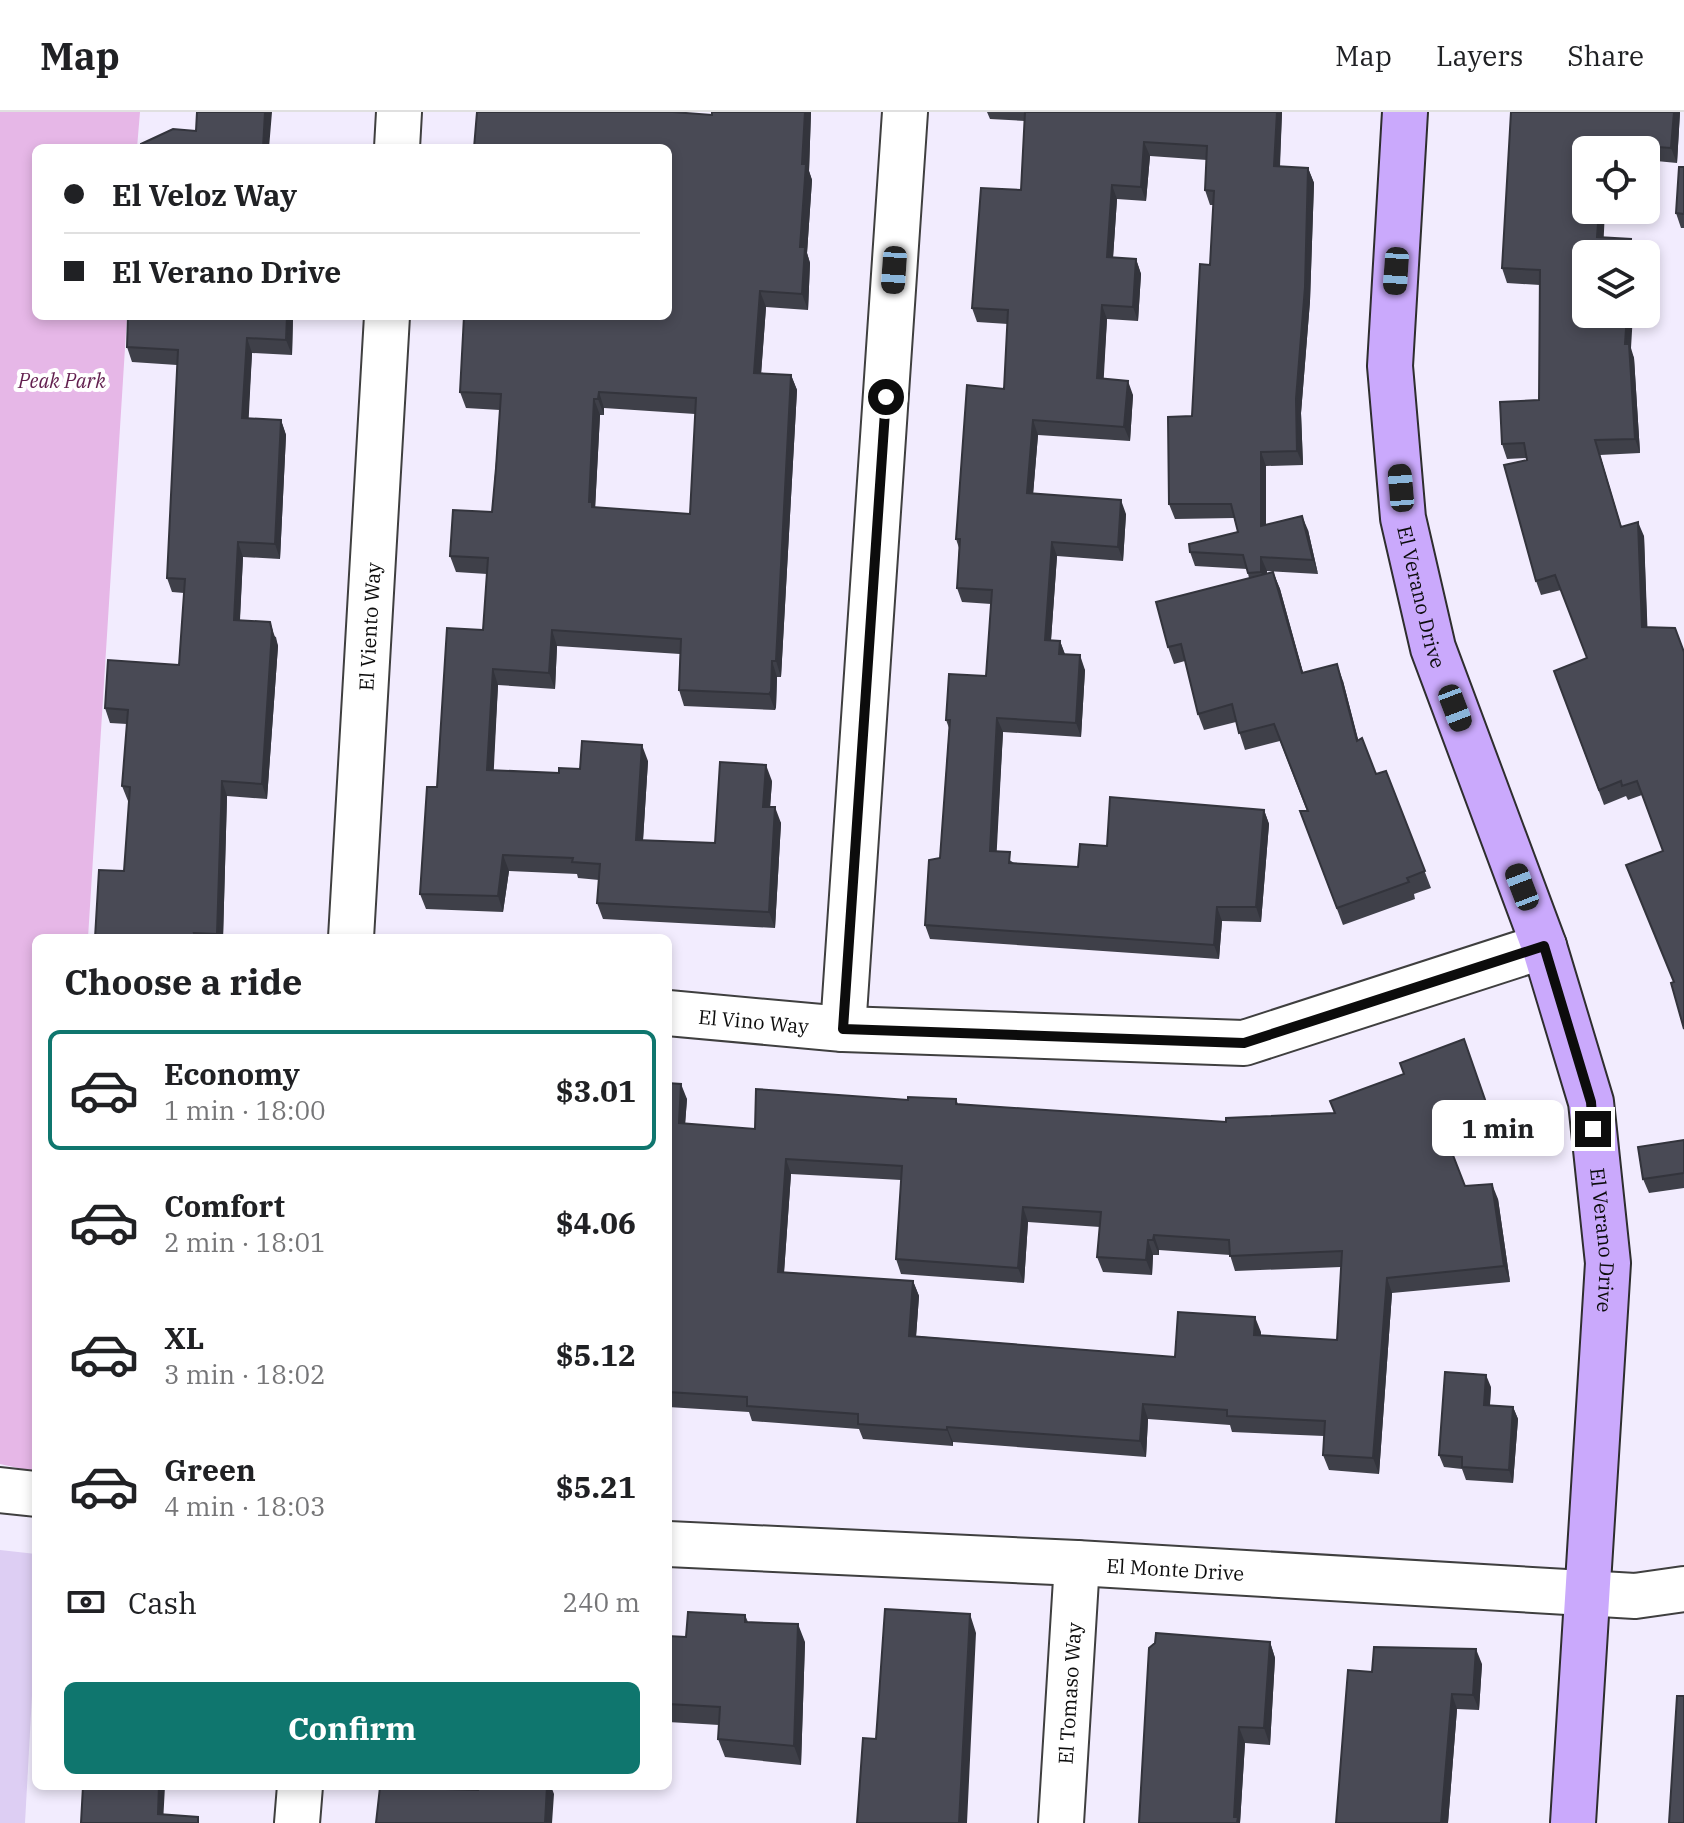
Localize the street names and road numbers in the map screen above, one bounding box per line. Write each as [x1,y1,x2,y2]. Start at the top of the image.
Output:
street label: El Verano Drive [1392,523,1453,672]
street label: El Viento Way [352,561,386,692]
street label: El Vino Way [697,1002,810,1039]
street label: El Verano Drive [1584,1166,1622,1313]
street label: El Monte Drive [1106,1551,1245,1586]
street label: El Tomaso Way [1051,1621,1087,1765]

